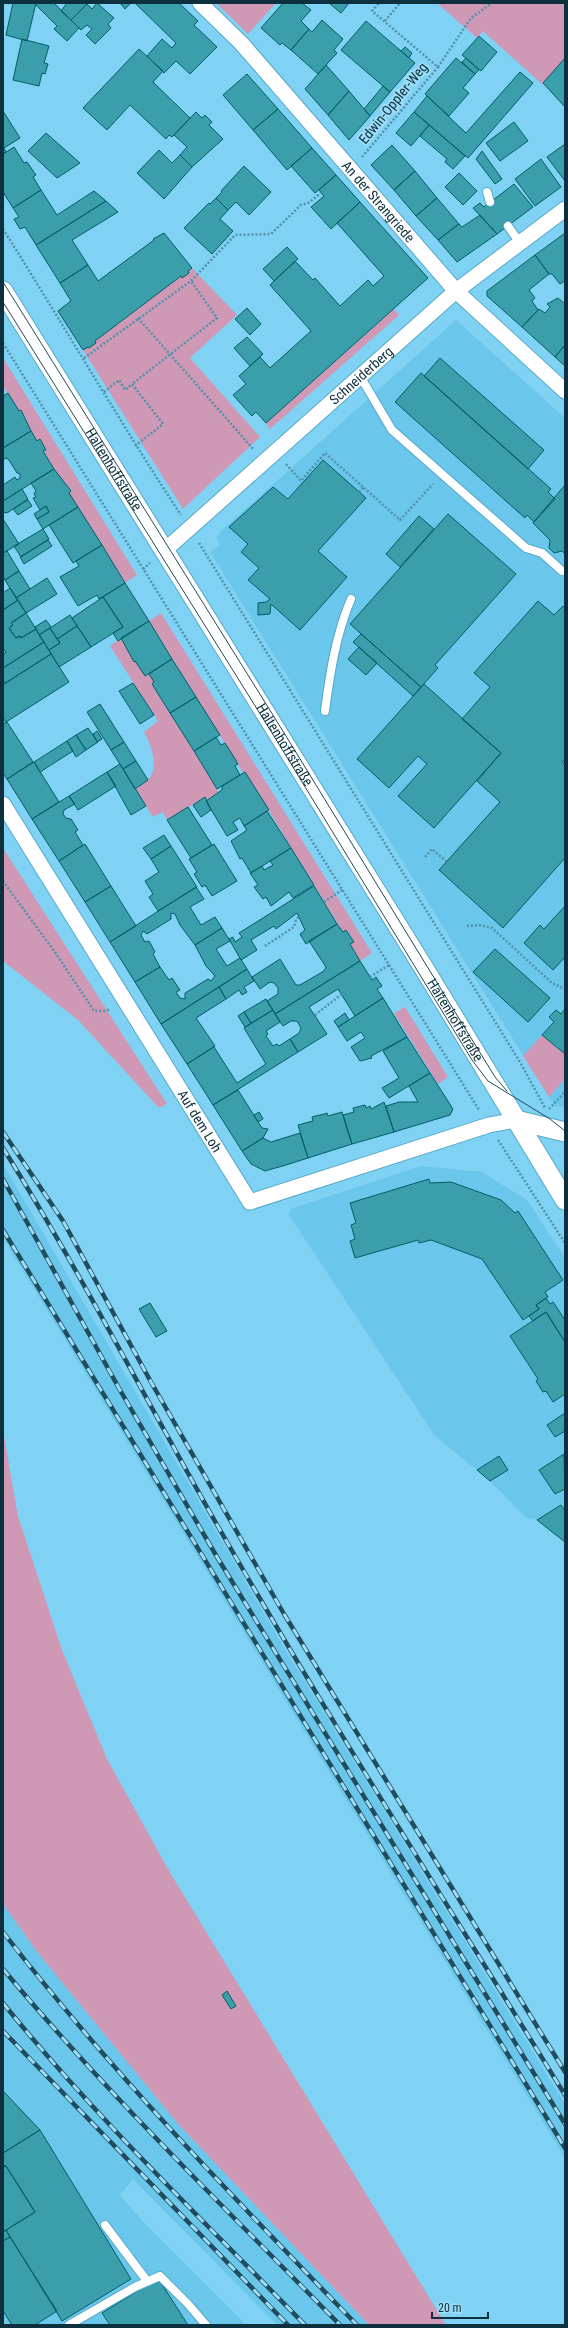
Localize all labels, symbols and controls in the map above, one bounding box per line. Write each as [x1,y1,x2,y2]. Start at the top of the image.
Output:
street label: Edwin-Oppler-Weg [355,59,431,147]
street label: An der Strangriede [339,157,418,246]
street label: Schneiderberg [326,343,396,408]
street label: Haltenhoffstraße [82,425,146,514]
street label: Haltenhoffstraße [253,700,317,789]
street label: Haltenhoffstraße [424,976,487,1065]
street label: Auf dem Loh [174,1087,225,1155]
scale bar [432,2294,488,2320]
text: 20 m [438,2301,462,2315]

